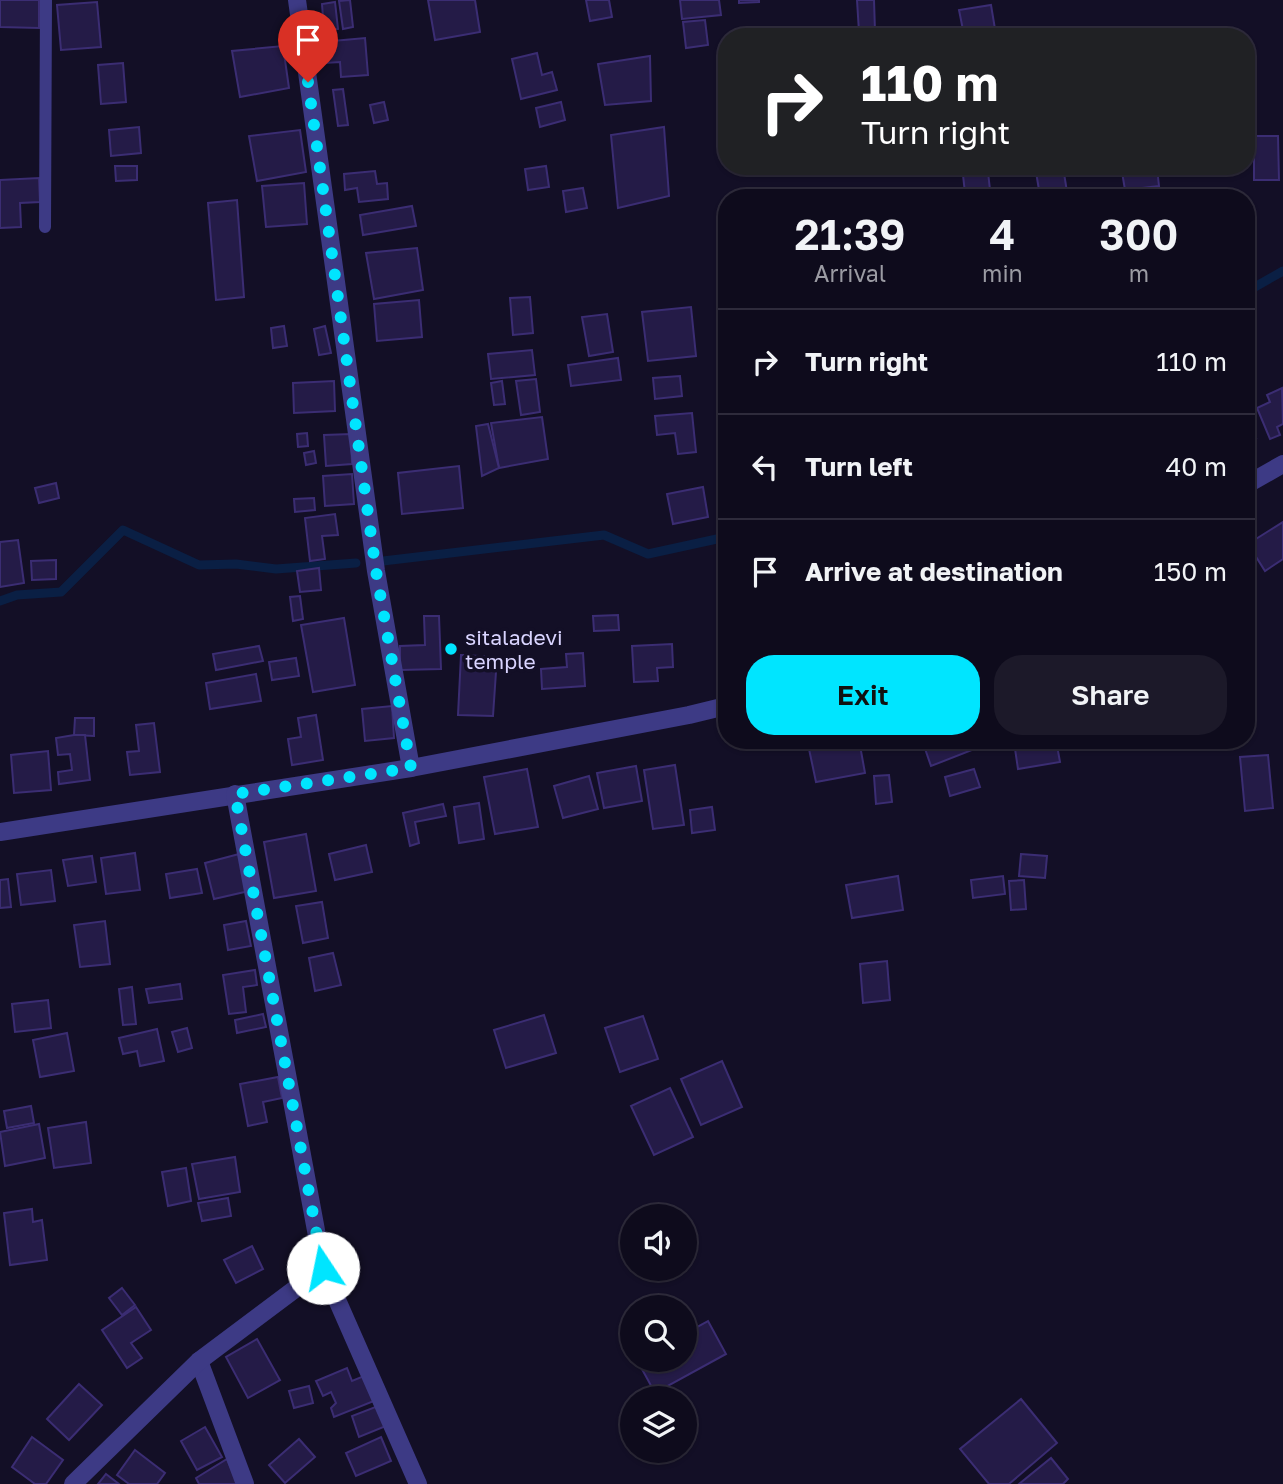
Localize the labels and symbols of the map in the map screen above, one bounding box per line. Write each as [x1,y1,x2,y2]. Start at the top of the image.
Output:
pin [278,10,338,82]
place label: sitaladevi temple [465,624,563,674]
marker: sitaladevi temple [443,641,459,657]
position arrow [286,1231,360,1305]

